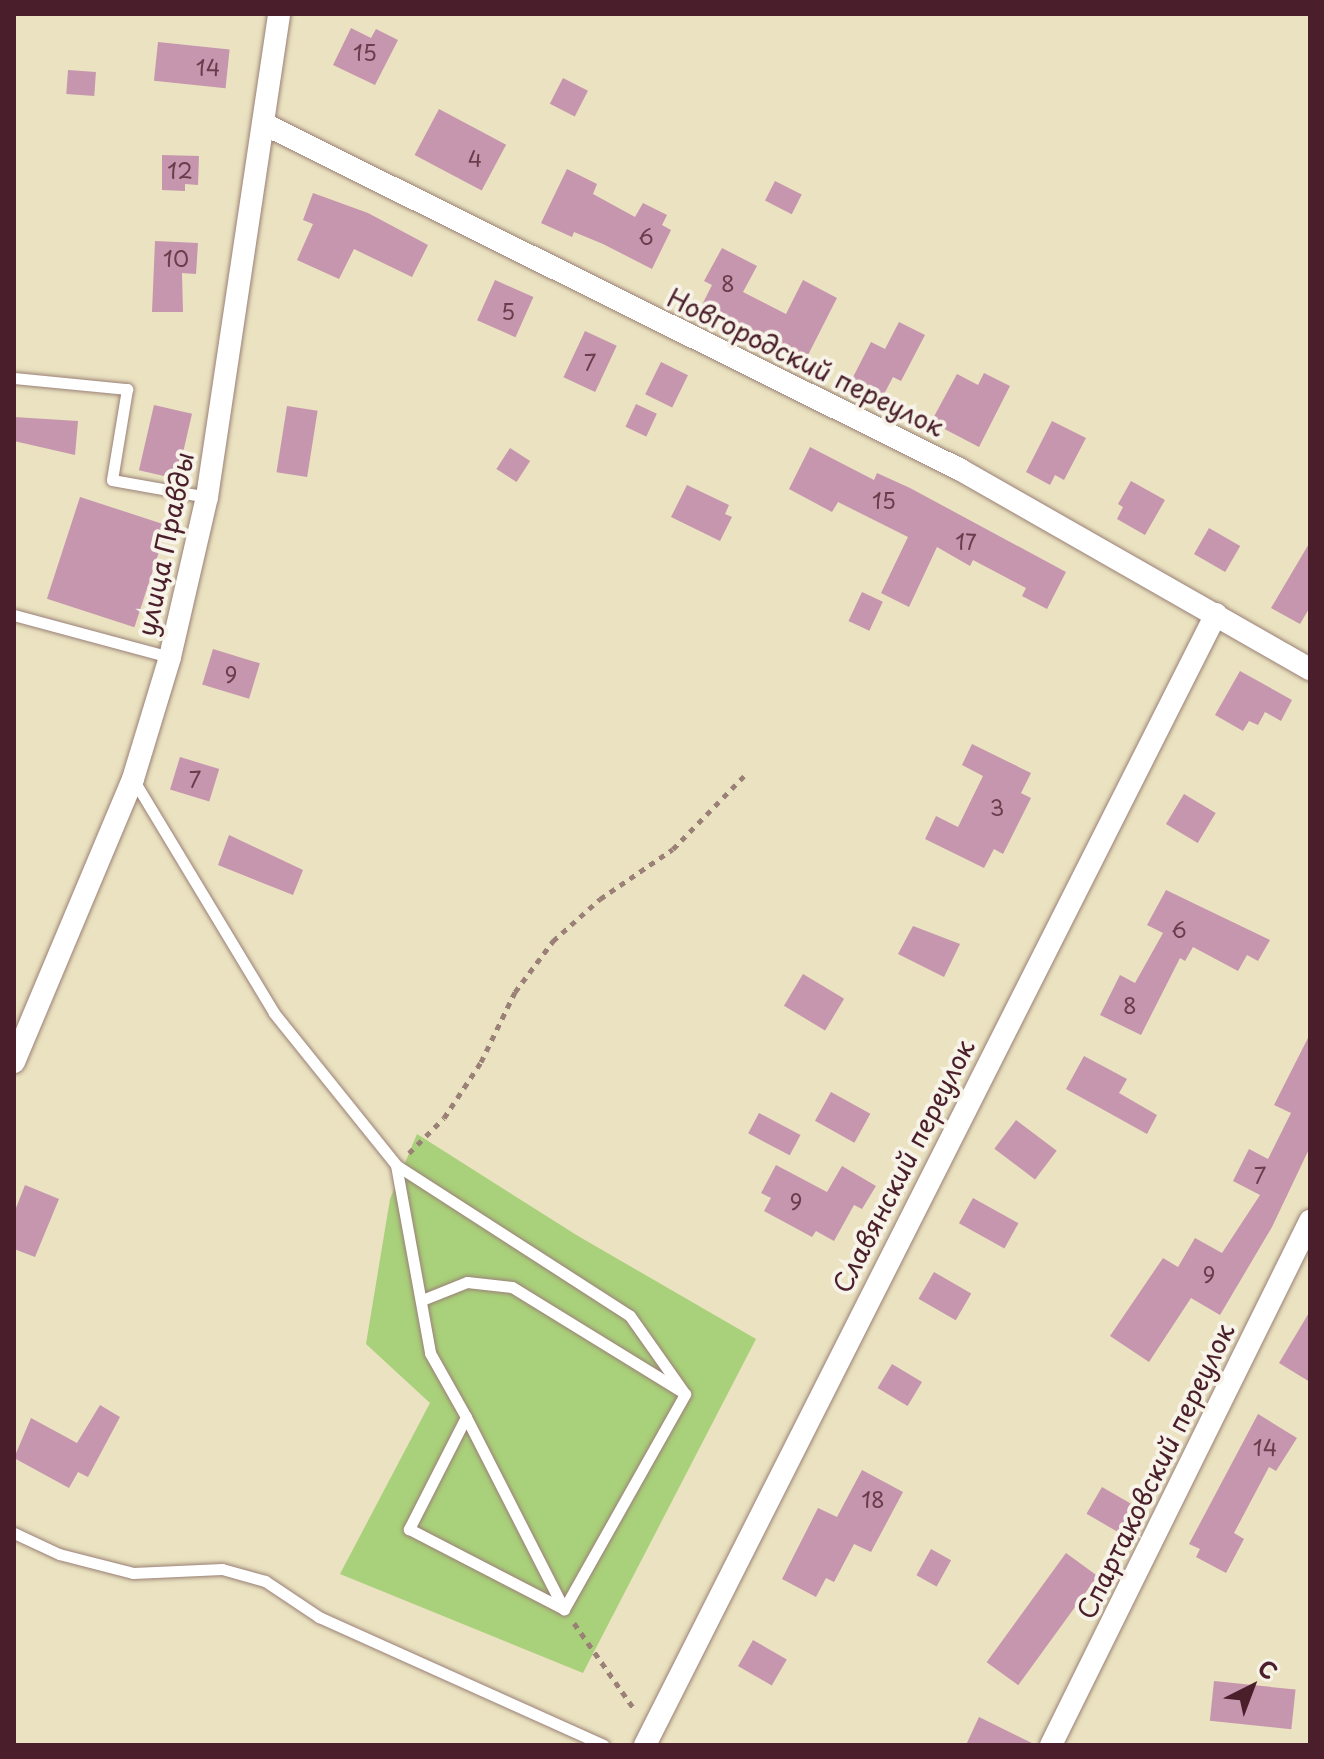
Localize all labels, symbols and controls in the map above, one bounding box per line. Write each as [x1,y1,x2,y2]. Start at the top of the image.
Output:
house number: 15 [353,39,377,65]
house number: 14 [196,54,220,80]
house number: 4 [468,145,482,171]
house number: 12 [167,157,193,183]
house number: 6 [638,223,654,249]
house number: 10 [163,245,189,271]
house number: 8 [721,270,735,296]
street label: Новгородский переулок [663,281,949,443]
house number: 5 [501,298,515,324]
house number: 7 [584,349,596,375]
street label: улица Правды [130,448,200,640]
house number: 15 [872,487,896,513]
house number: 17 [955,528,977,554]
house number: 9 [225,661,237,687]
house number: 7 [189,766,201,792]
house number: 3 [990,794,1004,820]
house number: 6 [1171,916,1187,942]
house number: 8 [1123,992,1137,1018]
street label: Славянский переулок [826,1034,980,1298]
house number: 7 [1254,1162,1266,1188]
house number: 9 [790,1188,802,1214]
house number: 9 [1203,1261,1215,1287]
street label: Спартаковский переулок [1070,1318,1240,1624]
house number: 14 [1253,1434,1277,1460]
house number: 18 [861,1486,885,1512]
north arrow [1212,1647,1292,1727]
text: С [1251,1651,1286,1687]

